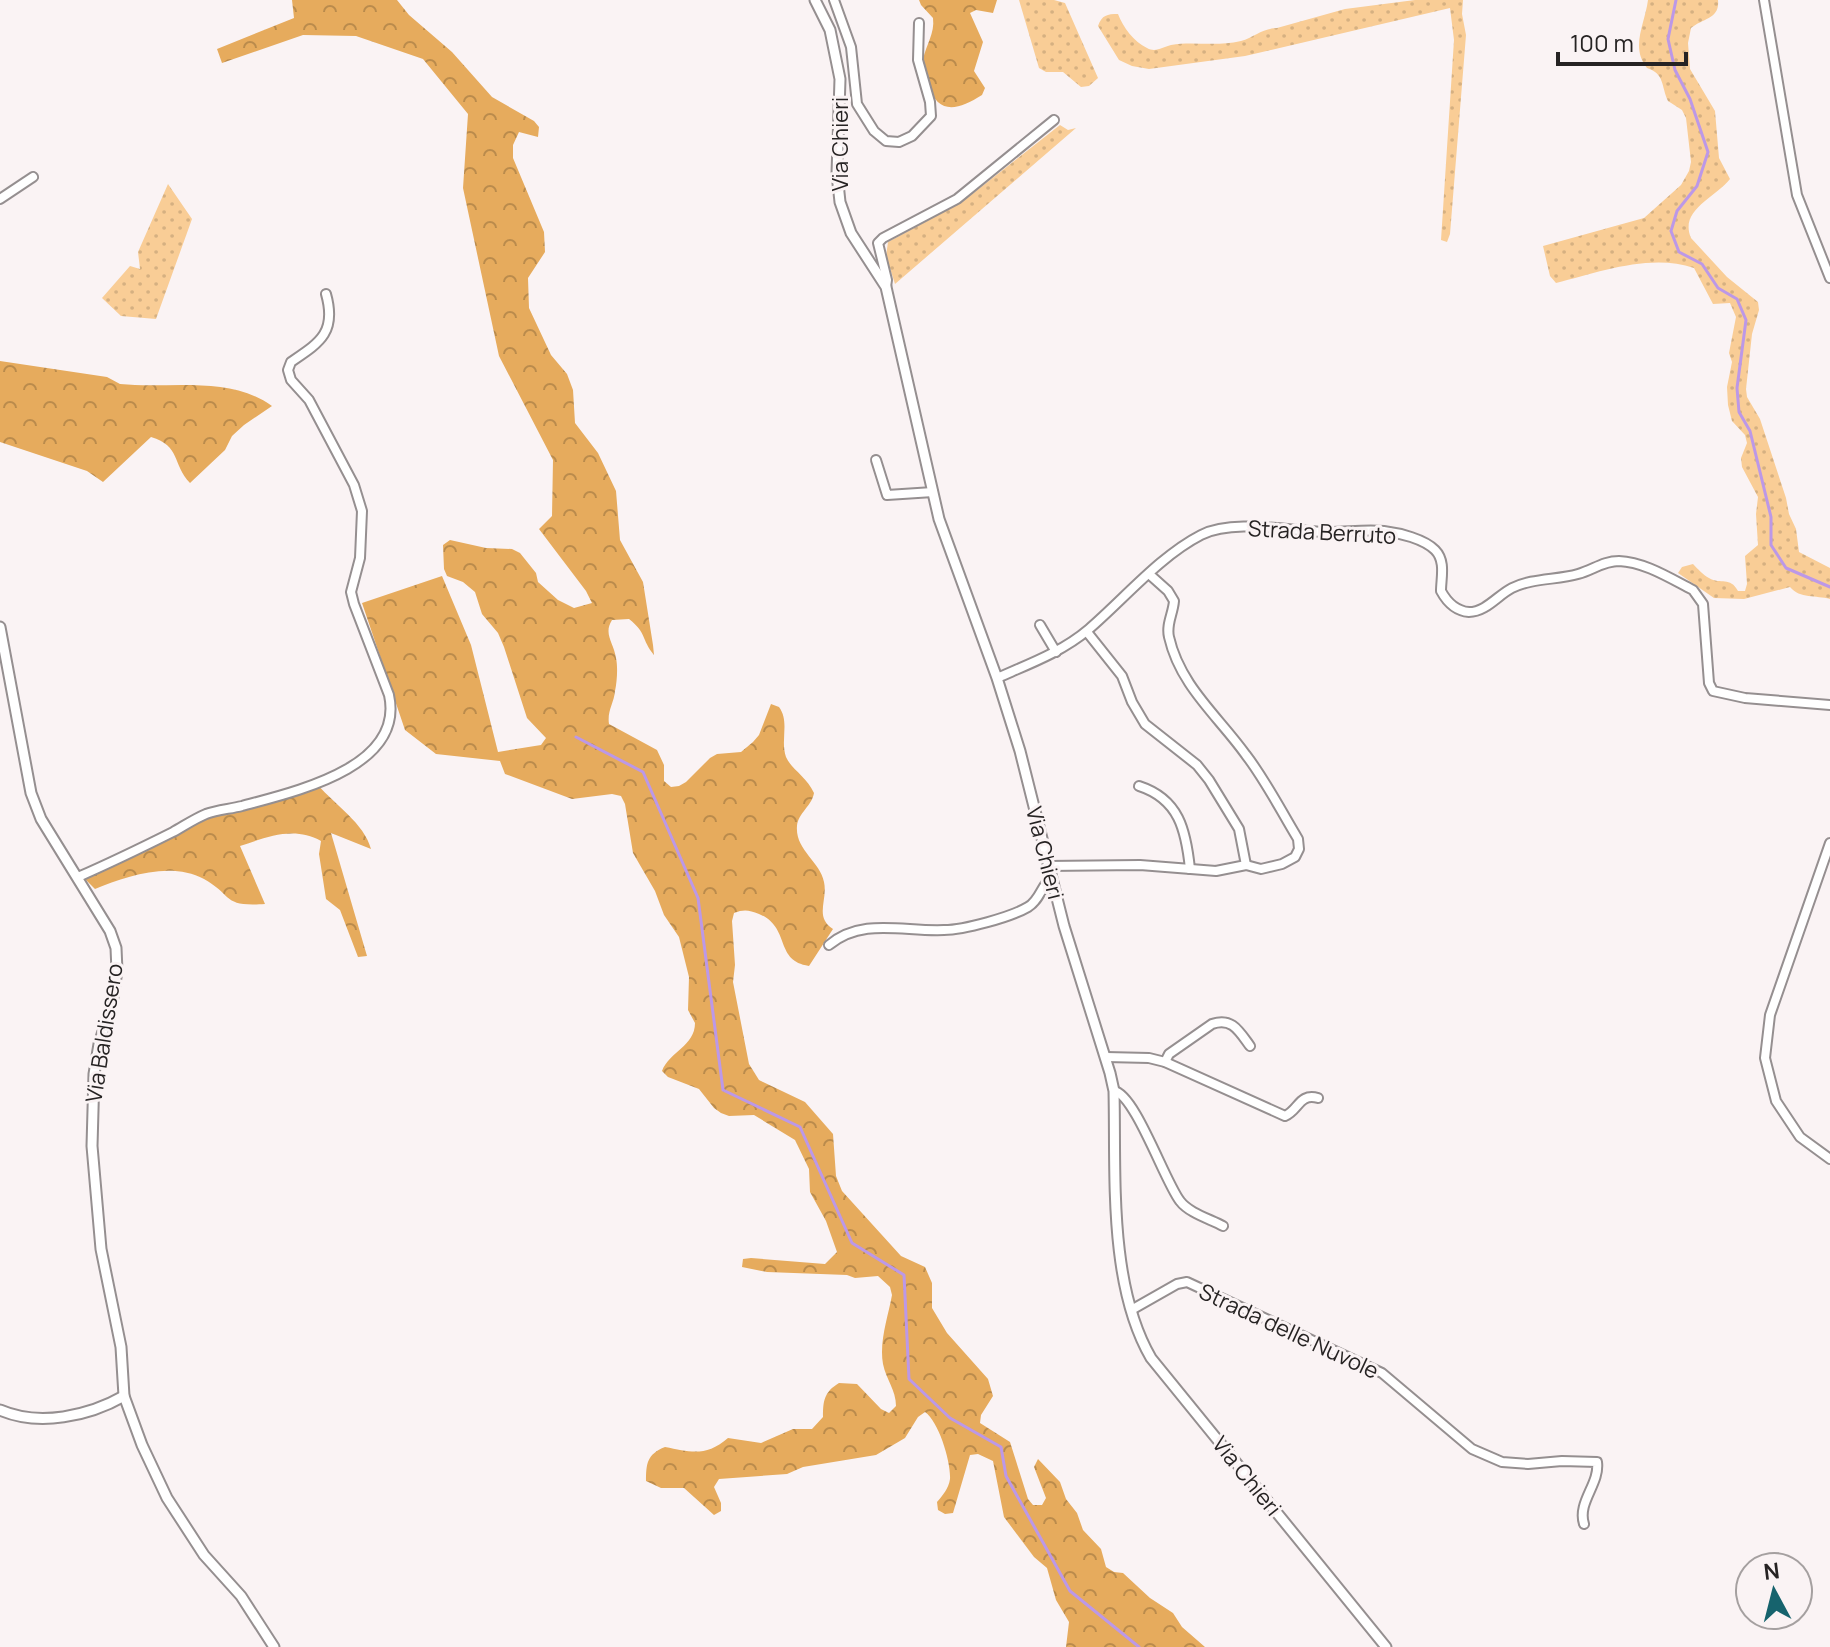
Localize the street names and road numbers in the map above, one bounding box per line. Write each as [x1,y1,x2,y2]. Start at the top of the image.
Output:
street label: Via Chieri [825,97,855,191]
street label: Strada Berruto [1247,513,1397,551]
street label: Via Chieri [1019,804,1071,902]
street label: Via Baldissero [78,961,130,1105]
street label: Strada delle Nuvole [1194,1276,1384,1386]
street label: Via Chieri [1206,1430,1288,1522]

